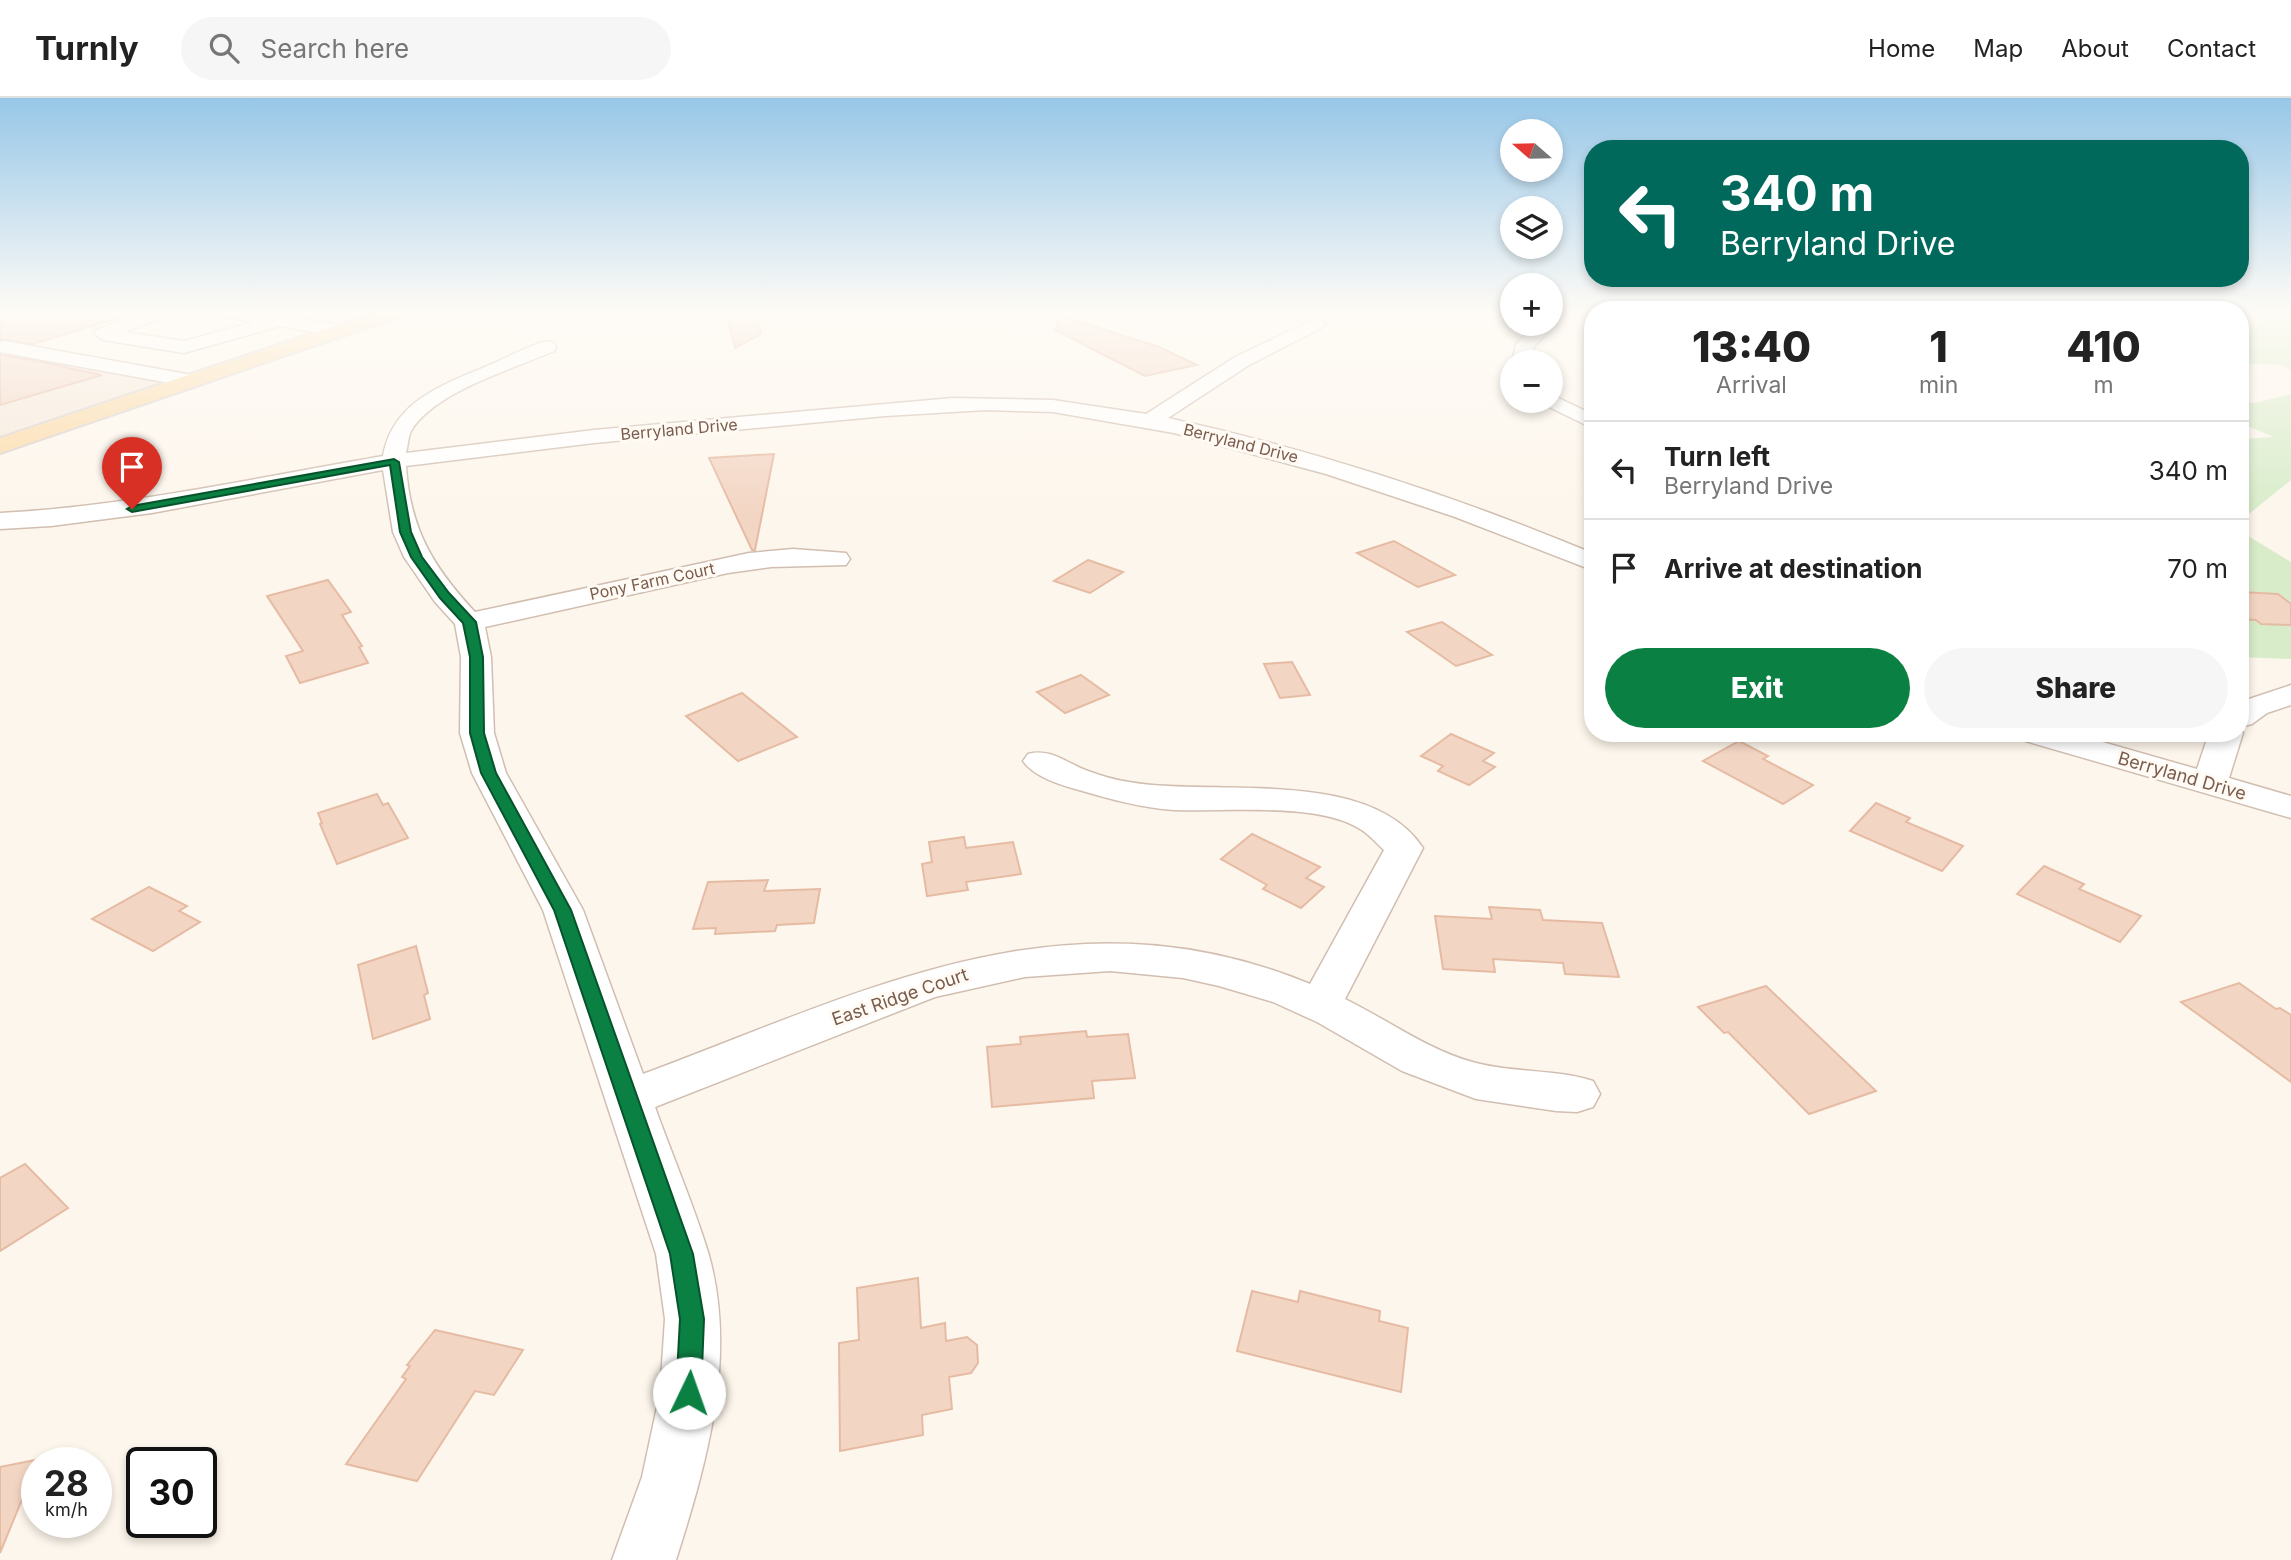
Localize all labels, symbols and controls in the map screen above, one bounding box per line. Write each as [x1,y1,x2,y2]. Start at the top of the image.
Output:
search box [181,17,671,80]
text: Turnly [35,28,139,68]
icon: search [205,29,243,67]
text: Search here [261,33,409,64]
text: Home [1868,34,1935,63]
text: Map [1973,34,2023,63]
text: About [2061,34,2129,63]
text: Contact [2167,34,2256,63]
north arrow [1500,119,1563,182]
map controls [1500,119,1563,413]
text: 340 m [1720,164,1874,223]
icon: left [1605,168,1696,259]
button: layers [1500,196,1563,259]
text: Berryland Drive [1720,224,1955,263]
button: + [1500,273,1563,336]
text: 13:40 [1692,321,1811,372]
text: 1 [1929,321,1948,372]
text: 410 [2066,321,2141,372]
button: − [1500,350,1563,413]
text: Arrival [1716,371,1787,399]
text: min [1919,371,1958,399]
text: m [2094,371,2114,399]
street label: Berryland Drive [619,414,739,444]
street label: Berryland Drive [1181,419,1301,467]
pin [102,437,162,509]
text: Turn left [1664,441,1770,472]
icon: arrive [113,448,151,486]
icon: left [1605,451,1643,489]
text: 340 m [2149,455,2228,486]
text: Berryland Drive [1664,472,1833,500]
icon: arrive [1605,549,1643,587]
text: Arrive at destination [1664,553,1923,584]
text: 70 m [2167,553,2228,584]
street label: Pony Farm Court [588,558,716,604]
button: Exit [1605,648,1910,728]
button: Share [1924,648,2228,728]
street label: Berryland Drive [2116,747,2249,804]
street label: East Ridge Court [829,963,971,1030]
position arrow [652,1356,726,1430]
speed limit sign: 30 [126,1447,217,1538]
text: 28 [44,1462,89,1504]
text: km/h [45,1499,88,1520]

